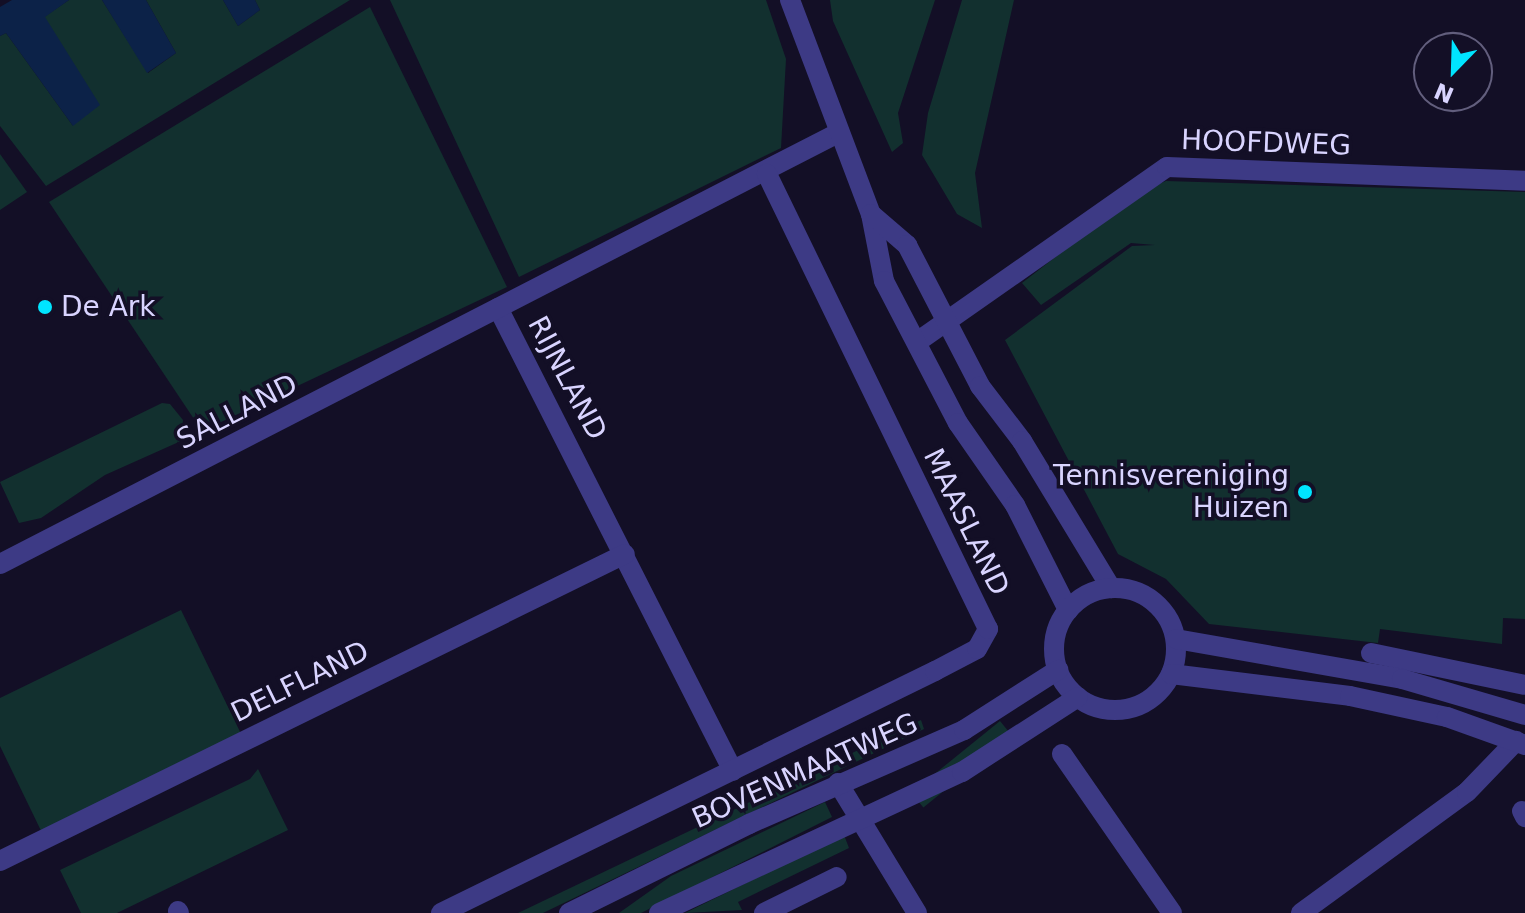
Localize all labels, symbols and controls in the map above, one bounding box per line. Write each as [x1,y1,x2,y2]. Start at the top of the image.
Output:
north arrow [1413,32,1493,112]
text: N [1431,78,1458,108]
street label: HOOFDWEG [1181,123,1351,163]
place label: De Ark [61,290,156,324]
marker: De Ark [36,298,54,316]
street label: RIJNLAND [521,311,613,445]
street label: SALLAND [171,367,303,457]
street label: MAASLAND [916,443,1016,601]
place label: Tennisvereniging Huizen [1053,459,1289,525]
marker: Tennisvereniging Huizen [1296,483,1314,501]
street label: DELFLAND [226,634,374,730]
street label: BOVENMAATWEG [687,706,923,836]

